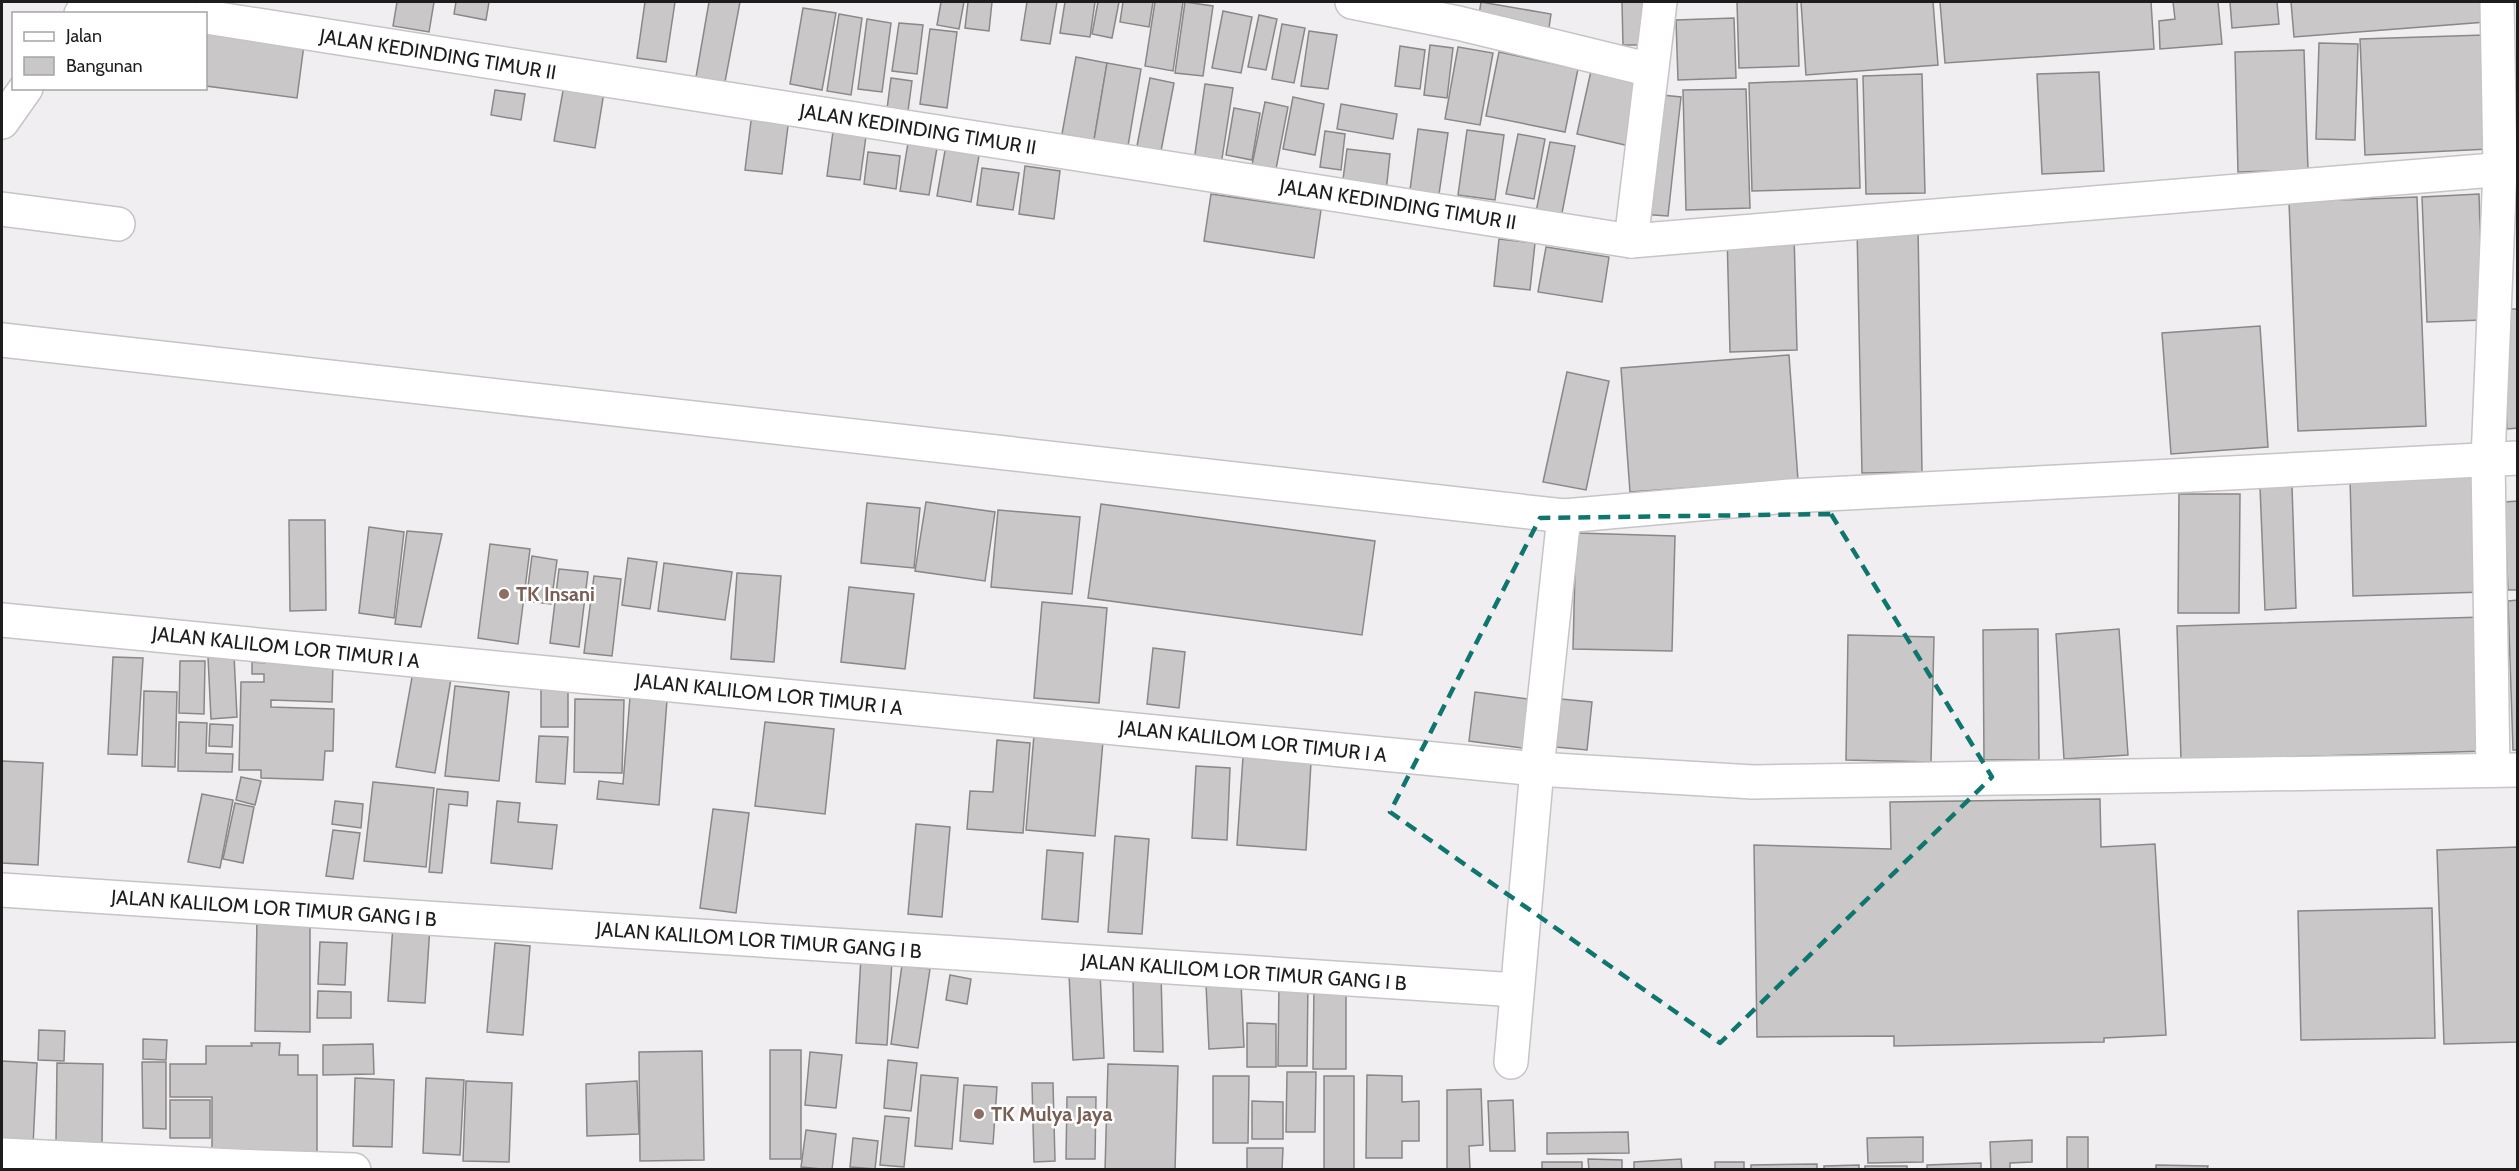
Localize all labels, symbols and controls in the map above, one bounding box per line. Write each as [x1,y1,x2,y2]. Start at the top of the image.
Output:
legend [12,12,207,90]
street label: JALAN KEDINDING TIMUR II [317,23,558,85]
text: Jalan [65,25,102,47]
text: Bangunan [66,55,143,77]
street label: JALAN KEDINDING TIMUR II [797,98,1038,160]
street label: JALAN KEDINDING TIMUR II [1277,173,1518,235]
place label: TK Insani [516,582,595,606]
marker: TK Insani [497,587,511,601]
street label: JALAN KALILOM LOR TIMUR I A [150,621,422,673]
street label: JALAN KALILOM LOR TIMUR I A [633,668,905,720]
street label: JALAN KALILOM LOR TIMUR I A [1117,715,1389,767]
street label: JALAN KALILOM LOR TIMUR GANG I B [109,885,438,931]
street label: JALAN KALILOM LOR TIMUR GANG I B [594,917,923,963]
street label: JALAN KALILOM LOR TIMUR GANG I B [1079,949,1408,995]
place label: TK Mulya Jaya [991,1102,1112,1126]
marker: TK Mulya Jaya [972,1107,986,1121]

